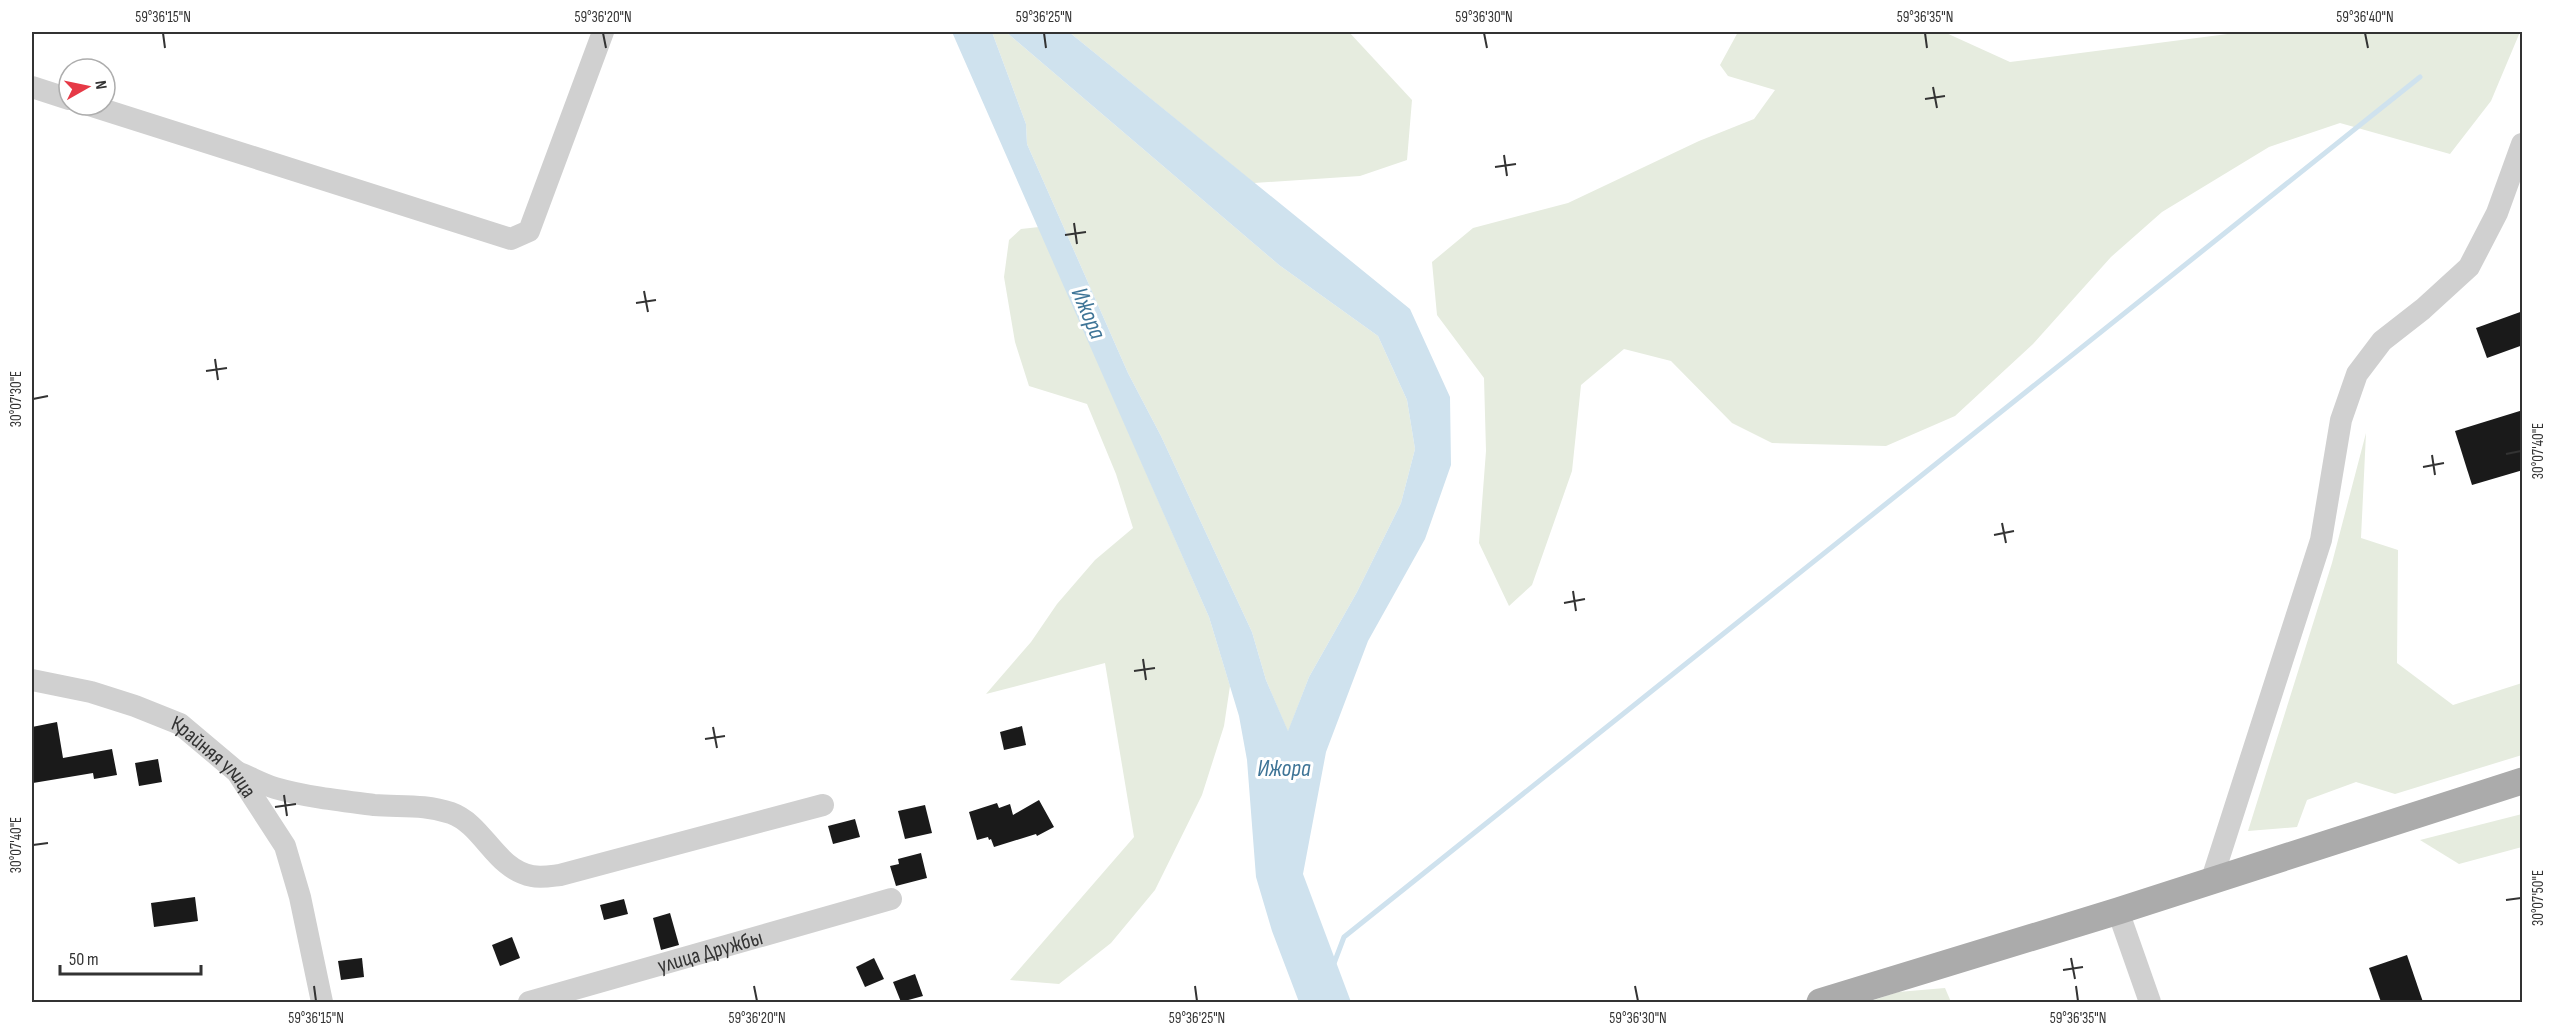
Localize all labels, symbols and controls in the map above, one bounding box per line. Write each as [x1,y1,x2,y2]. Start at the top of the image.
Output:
text: 59°36'15"N [135,8,191,27]
text: 59°36'20"N [574,8,632,27]
text: 59°36'25"N [1016,8,1072,27]
text: 59°36'30"N [1455,8,1513,27]
text: 59°36'35"N [1897,8,1953,27]
text: 59°36'40"N [2336,8,2394,27]
north arrow [57,57,117,117]
text: N [90,79,110,91]
water label: Ижора [1065,283,1112,344]
text: 30°07'30"E [7,371,26,427]
text: 30°07'40"E [2529,423,2548,479]
street label: Крайняя улица [167,710,262,803]
water label: Ижора [1257,754,1311,783]
text: 30°07'40"E [7,817,26,873]
text: 30°07'50"E [2529,870,2548,926]
street label: улица Дружбы [655,924,766,980]
scale bar [60,938,201,976]
text: 50 m [69,949,99,970]
text: 59°36'15"N [288,1009,344,1028]
text: 59°36'20"N [728,1009,786,1028]
text: 59°36'25"N [1169,1009,1225,1028]
text: 59°36'30"N [1609,1009,1667,1028]
text: 59°36'35"N [2050,1009,2106,1028]

